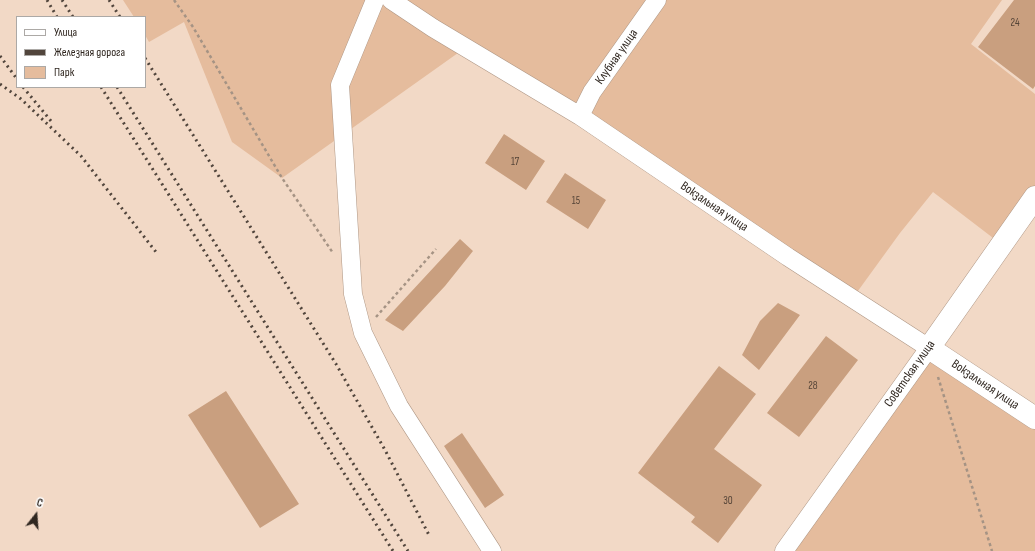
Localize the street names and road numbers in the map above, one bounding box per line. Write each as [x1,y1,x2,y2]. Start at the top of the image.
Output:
street label: Клубная улица [592,26,642,88]
street label: Вокзальная улица [677,179,751,235]
street label: Советская улица [881,338,939,410]
street label: Вокзальная улица [948,357,1022,413]

